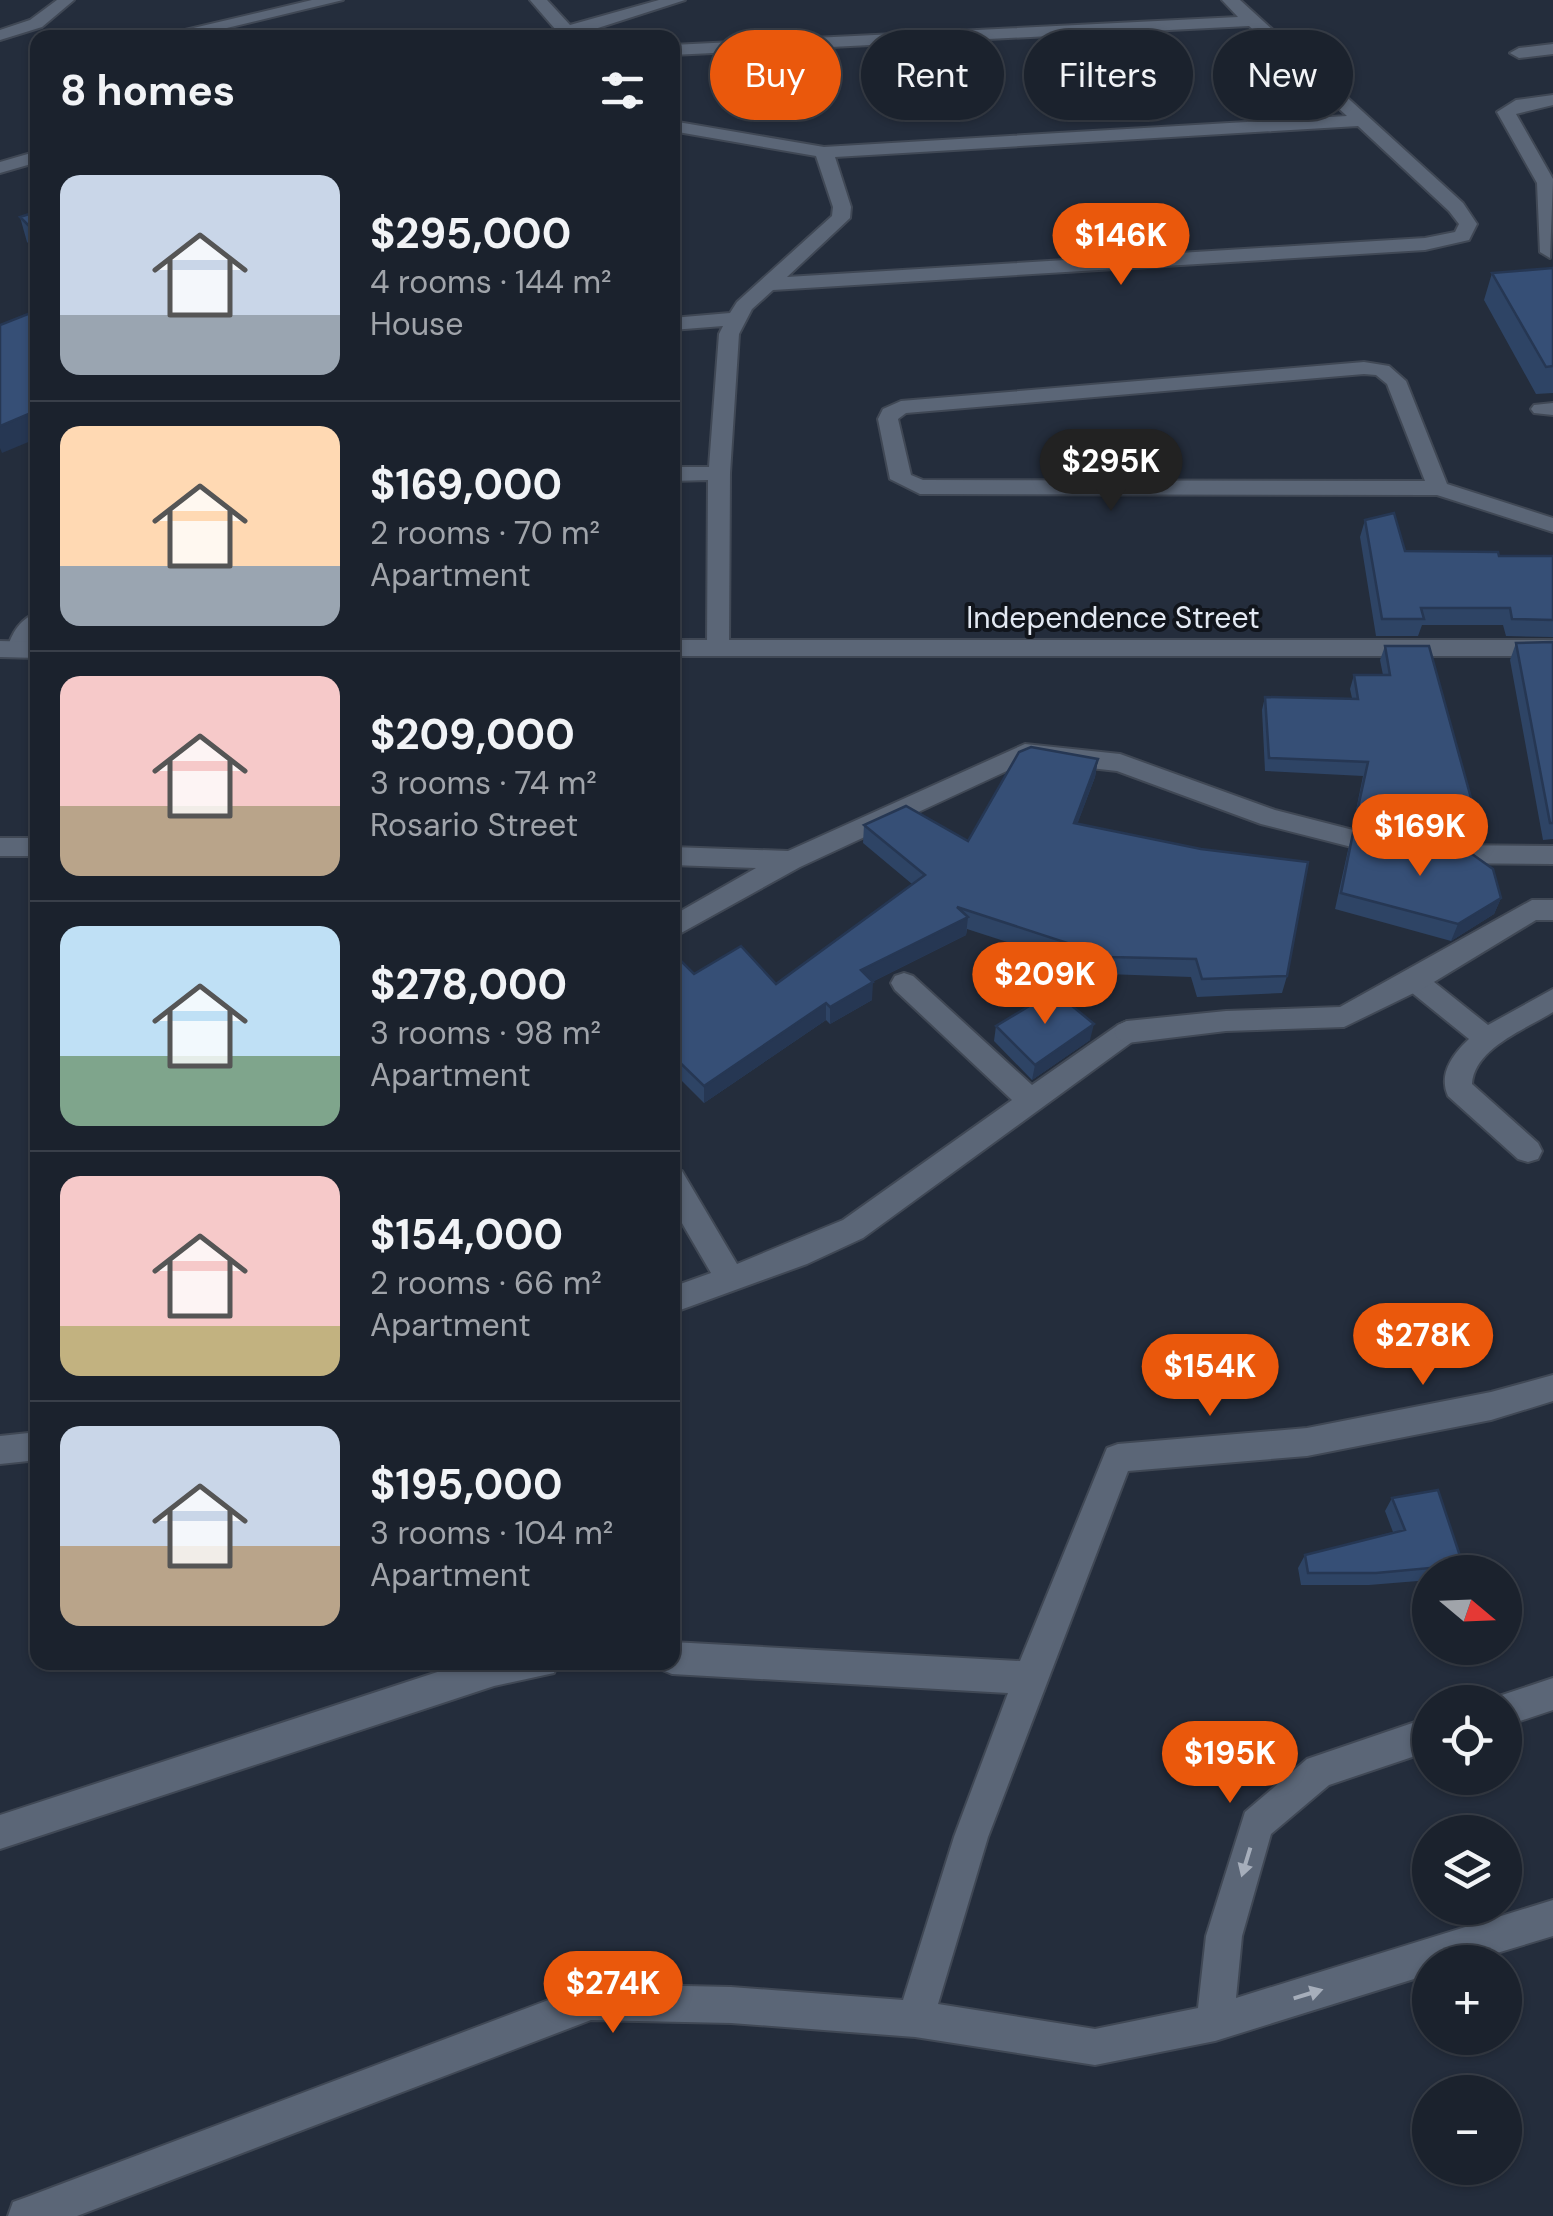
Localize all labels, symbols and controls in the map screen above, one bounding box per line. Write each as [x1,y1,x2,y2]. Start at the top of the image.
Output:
chip: Buy [710,30,841,120]
chip: Rent [861,30,1004,120]
chip: Filters [1024,30,1193,120]
chip: New [1213,30,1353,120]
text: 8 homes [60,63,235,118]
icon: filters [595,63,650,118]
pin: $146K [1051,203,1191,288]
text: $295,000 [370,206,571,261]
text: $146K [1075,214,1167,256]
icon: home [140,215,260,335]
text: 4 rooms · 144 m² [370,261,611,303]
text: House [370,303,463,345]
pin: $295K [1041,429,1181,514]
text: $295K [1062,440,1160,482]
text: $169,000 [370,457,562,512]
icon: home [140,466,260,586]
text: 2 rooms · 70 m² [370,512,600,554]
text: Apartment [370,554,531,596]
street label: Independence Street [966,598,1260,637]
text: $209,000 [370,707,575,762]
icon: home [140,716,260,836]
text: 3 rooms · 74 m² [370,762,597,804]
pin: $169K [1350,794,1490,879]
text: Rosario Street [370,804,578,846]
text: $169K [1374,805,1466,847]
pin: $209K [975,942,1115,1027]
text: $209K [994,953,1096,995]
text: $278,000 [370,957,567,1012]
icon: home [140,966,260,1086]
text: 3 rooms · 98 m² [370,1012,601,1054]
text: Apartment [370,1054,531,1096]
text: $154,000 [370,1207,563,1262]
icon: home [140,1216,260,1336]
text: 2 rooms · 66 m² [370,1262,602,1304]
pin: $278K [1353,1303,1493,1388]
text: Apartment [370,1304,531,1346]
text: $278K [1375,1314,1471,1356]
pin: $154K [1140,1334,1280,1419]
text: $154K [1164,1345,1256,1387]
text: $195,000 [370,1457,563,1512]
icon: home [140,1466,260,1586]
text: 3 rooms · 104 m² [370,1512,613,1554]
text: Apartment [370,1554,531,1596]
north arrow [1412,1555,1522,1665]
map controls [1412,1555,1522,2185]
button: locate [1412,1685,1522,1795]
pin: $195K [1160,1721,1300,1806]
text: $195K [1184,1732,1276,1774]
button: layers [1412,1815,1522,1925]
one-way arrow [1238,1847,1253,1877]
button: + [1412,1945,1522,2055]
pin: $274K [543,1951,683,2036]
text: $274K [566,1962,660,2004]
one-way arrow [1293,1986,1324,2001]
button: − [1412,2075,1522,2185]

